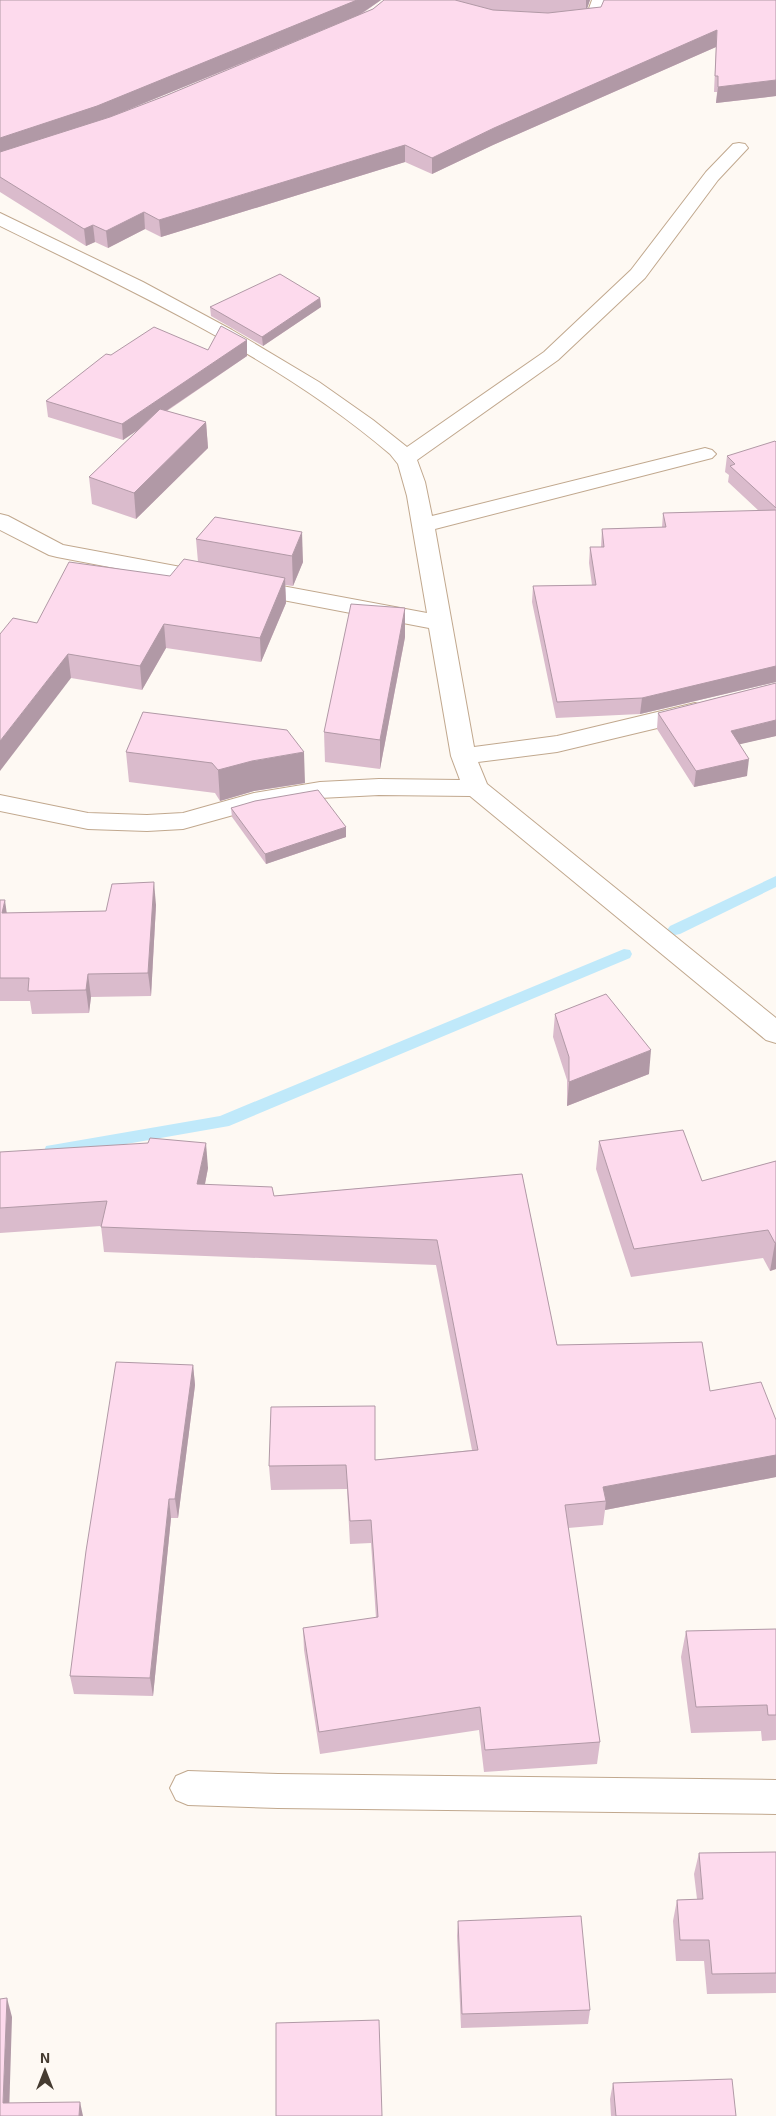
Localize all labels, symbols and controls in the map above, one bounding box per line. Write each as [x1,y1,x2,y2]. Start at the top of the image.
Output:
north arrow [20,2046,70,2096]
text: N [40,2049,50,2066]

